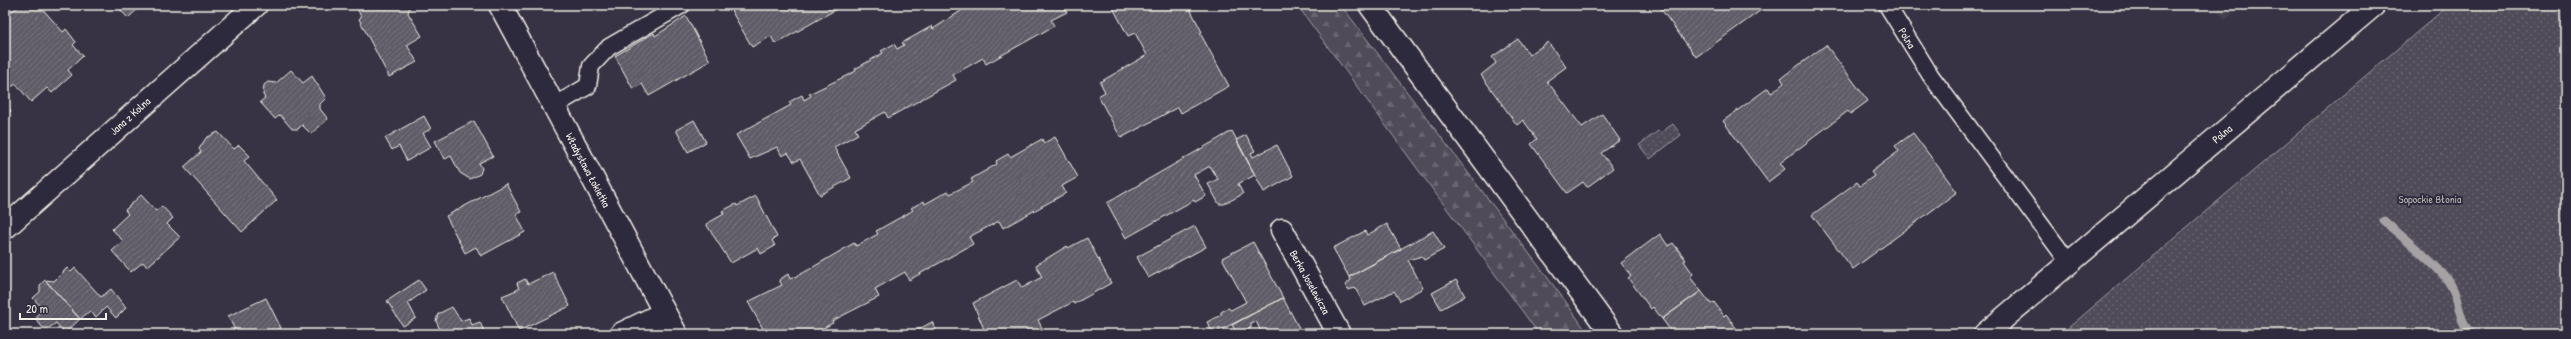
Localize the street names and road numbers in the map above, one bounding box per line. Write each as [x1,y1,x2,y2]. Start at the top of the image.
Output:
street label: Polna [1895,25,1919,52]
street label: Jana z Kolna [107,94,154,138]
street label: Polna [2209,121,2235,146]
street label: Władysława Łokietka [562,130,614,210]
street label: Berka Joselewicza [1287,248,1334,317]

